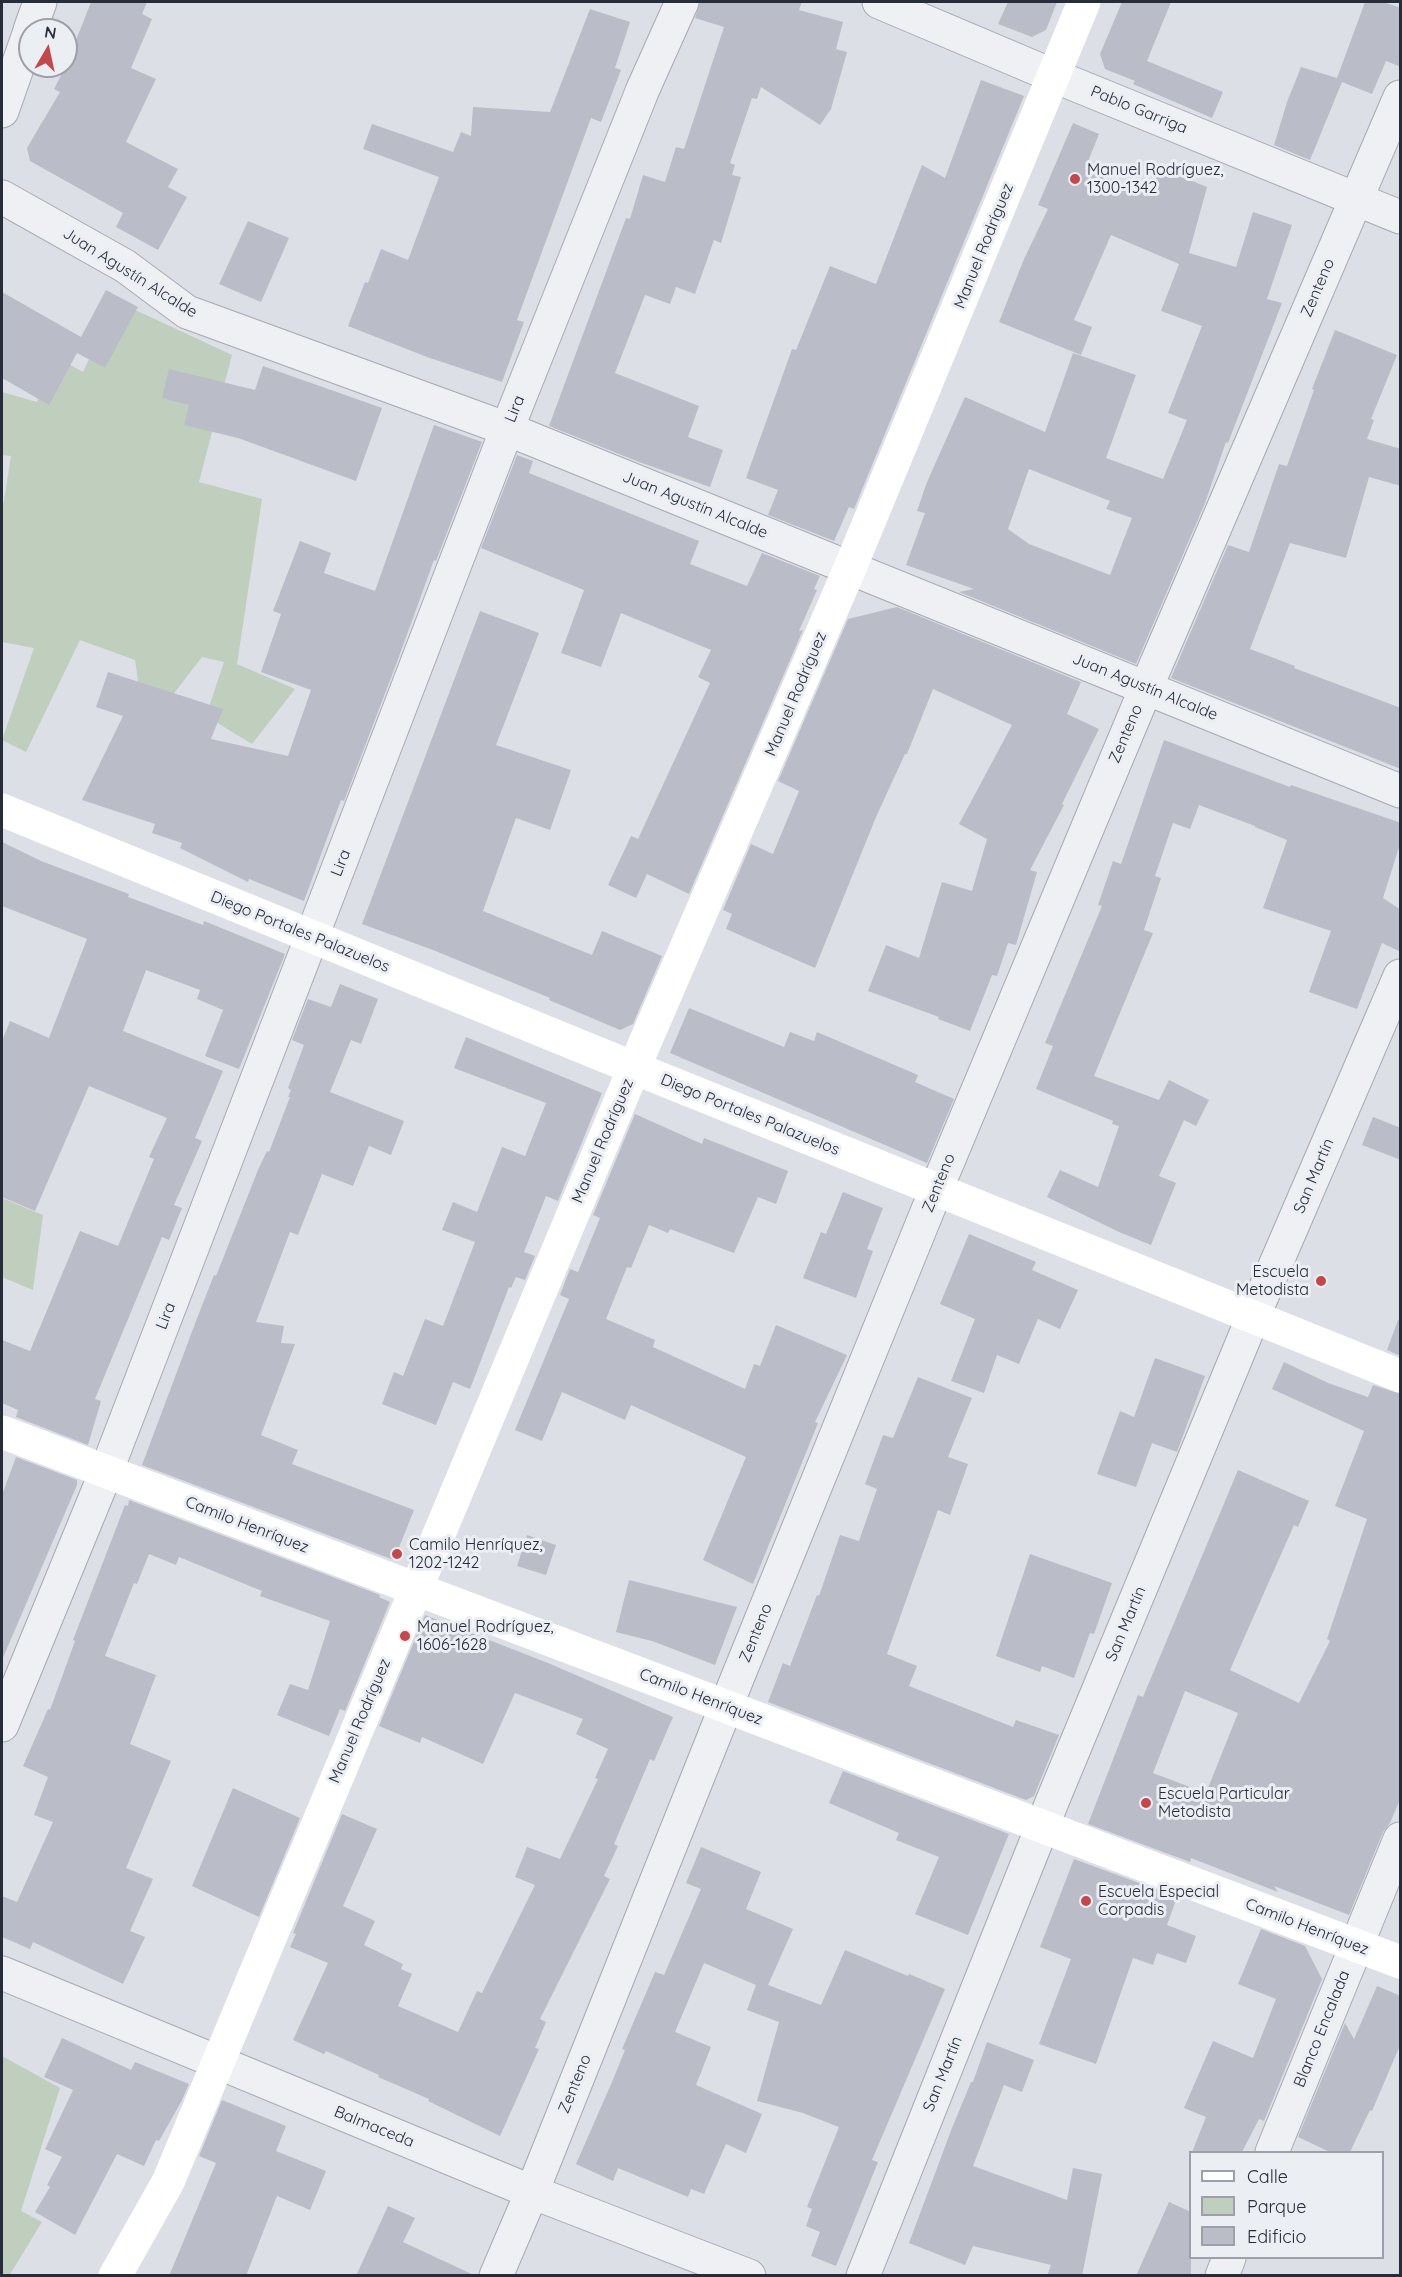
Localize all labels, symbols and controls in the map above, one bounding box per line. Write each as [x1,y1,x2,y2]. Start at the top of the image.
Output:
north arrow [18,18,78,78]
text: N [43,21,58,43]
street label: Pablo Garriga [1088,82,1190,138]
place label: Manuel Rodríguez, 1300-1342 [1087,160,1224,198]
marker: Manuel Rodríguez, 1300-1342 [1068,172,1082,186]
street label: Manuel Rodríguez [950,180,1018,312]
street label: Juan Agustín Alcalde [59,224,201,322]
street label: Zenteno [1297,256,1339,320]
street label: Lira [501,393,529,425]
street label: Juan Agustín Alcalde [620,467,770,543]
street label: Manuel Rodríguez [761,629,831,759]
street label: Juan Agustín Alcalde [1070,649,1220,725]
street label: Zenteno [1105,702,1147,766]
street label: Lira [327,847,355,879]
street label: Diego Portales Palazuelos [208,887,392,977]
street label: Diego Portales Palazuelos [658,1070,842,1160]
street label: Manuel Rodríguez [568,1076,638,1206]
street label: San Martín [1290,1136,1338,1216]
street label: Zenteno [919,1151,959,1215]
place label: Escuela Metodista [1236,1262,1309,1300]
marker: Escuela Metodista [1314,1274,1328,1288]
street label: Lira [152,1300,180,1332]
street label: Camilo Henríquez [183,1493,311,1557]
place label: Camilo Henríquez, 1202-1242 [409,1535,543,1573]
marker: Camilo Henríquez, 1202-1242 [390,1547,404,1561]
street label: San Martín [1102,1584,1150,1664]
street label: Zenteno [736,1601,776,1665]
place label: Manuel Rodríguez, 1606-1628 [417,1617,554,1655]
marker: Manuel Rodríguez, 1606-1628 [398,1629,412,1643]
street label: Manuel Rodríguez [325,1656,395,1786]
street label: Camilo Henríquez [637,1665,765,1729]
place label: Escuela Particular Metodista [1158,1784,1290,1822]
marker: Escuela Particular Metodista [1139,1796,1153,1810]
place label: Escuela Especial Corpadis [1098,1882,1219,1920]
marker: Escuela Especial Corpadis [1079,1894,1093,1908]
street label: Camilo Henríquez [1243,1895,1371,1959]
street label: Blanco Encalada [1290,1968,1354,2090]
street label: San Martín [919,2034,967,2114]
street label: Zenteno [555,2052,595,2116]
street label: Balmaceda [331,2102,417,2152]
legend [1189,2151,1384,2259]
text: Calle [1247,2165,1288,2188]
text: Parque [1247,2195,1306,2218]
text: Edificio [1247,2225,1306,2248]

